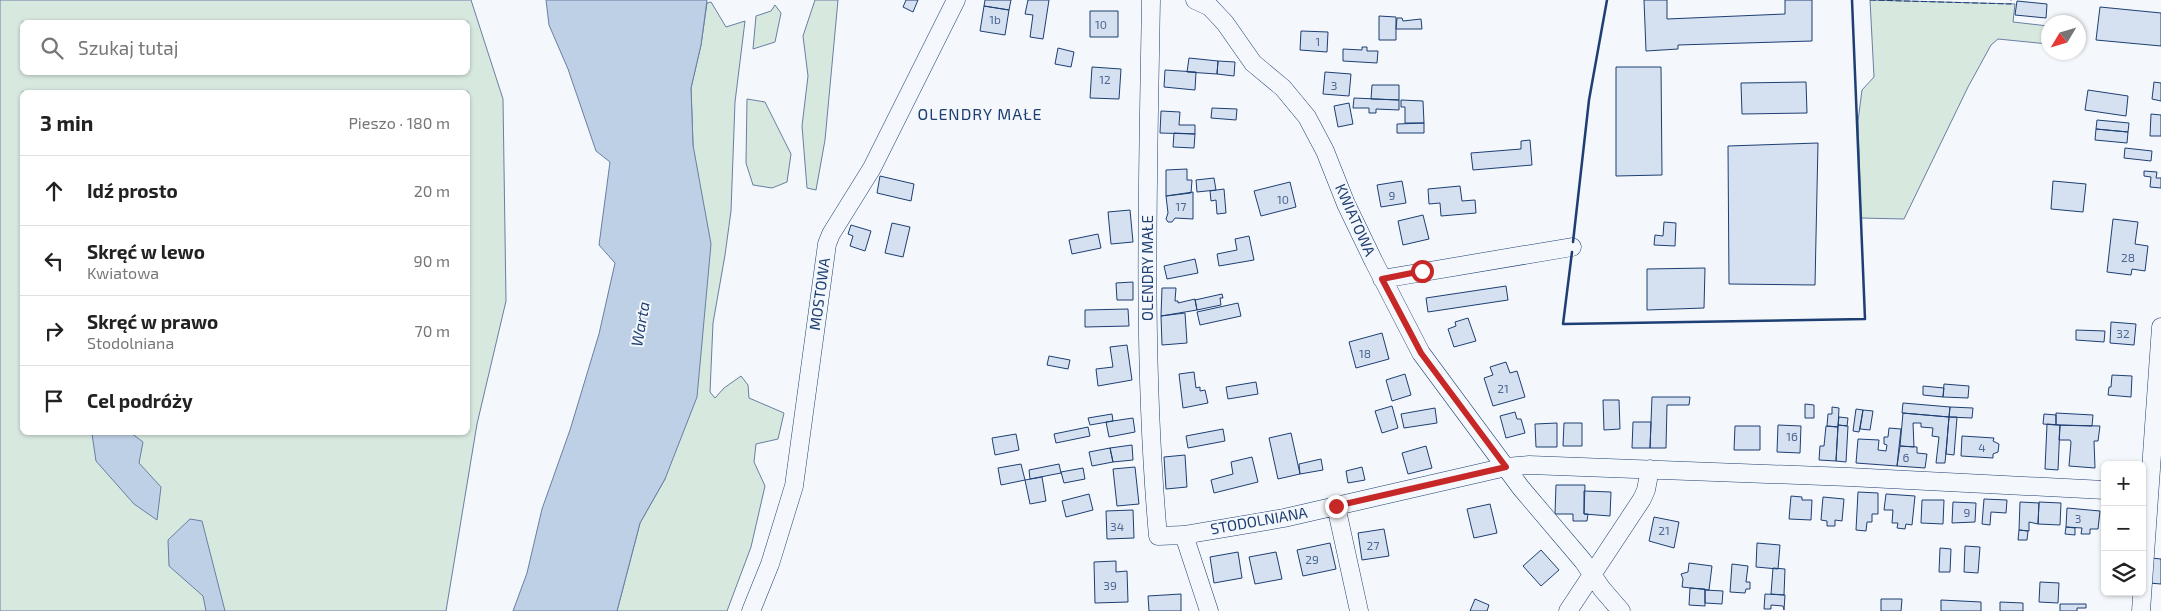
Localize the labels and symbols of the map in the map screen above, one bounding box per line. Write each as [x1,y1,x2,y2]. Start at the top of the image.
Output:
house number: 1b [989,12,1001,26]
north arrow [2041,15,2086,60]
house number: 10 [1095,17,1107,31]
house number: 1 [1316,34,1320,48]
house number: 12 [1099,72,1111,86]
house number: 3 [1331,78,1337,92]
district label: OLENDRY MAŁE [917,104,1043,123]
street label: KWIATOWA [1332,181,1380,259]
house number: 9 [1389,188,1396,202]
house number: 10 [1277,192,1289,206]
house number: 17 [1176,199,1186,213]
street label: OLENDRY MAŁE [1138,215,1156,321]
house number: 28 [2121,250,2135,264]
street label: MOSTOWA [805,256,833,331]
route start [1411,260,1434,283]
water label: Warta [626,300,653,348]
house number: 32 [2116,326,2130,340]
house number: 18 [1359,346,1371,360]
house number: 21 [1497,381,1509,395]
house number: 16 [1786,429,1798,443]
house number: 4 [1978,440,1986,454]
house number: 6 [1903,450,1910,464]
route end [1325,495,1348,518]
street label: STODOLNIANA [1209,502,1309,537]
house number: 9 [1964,505,1971,519]
house number: 3 [2075,511,2081,525]
house number: 34 [1110,519,1124,533]
house number: 21 [1658,523,1670,537]
house number: 27 [1367,538,1379,552]
house number: 29 [1305,552,1319,566]
house number: 39 [1103,578,1117,592]

